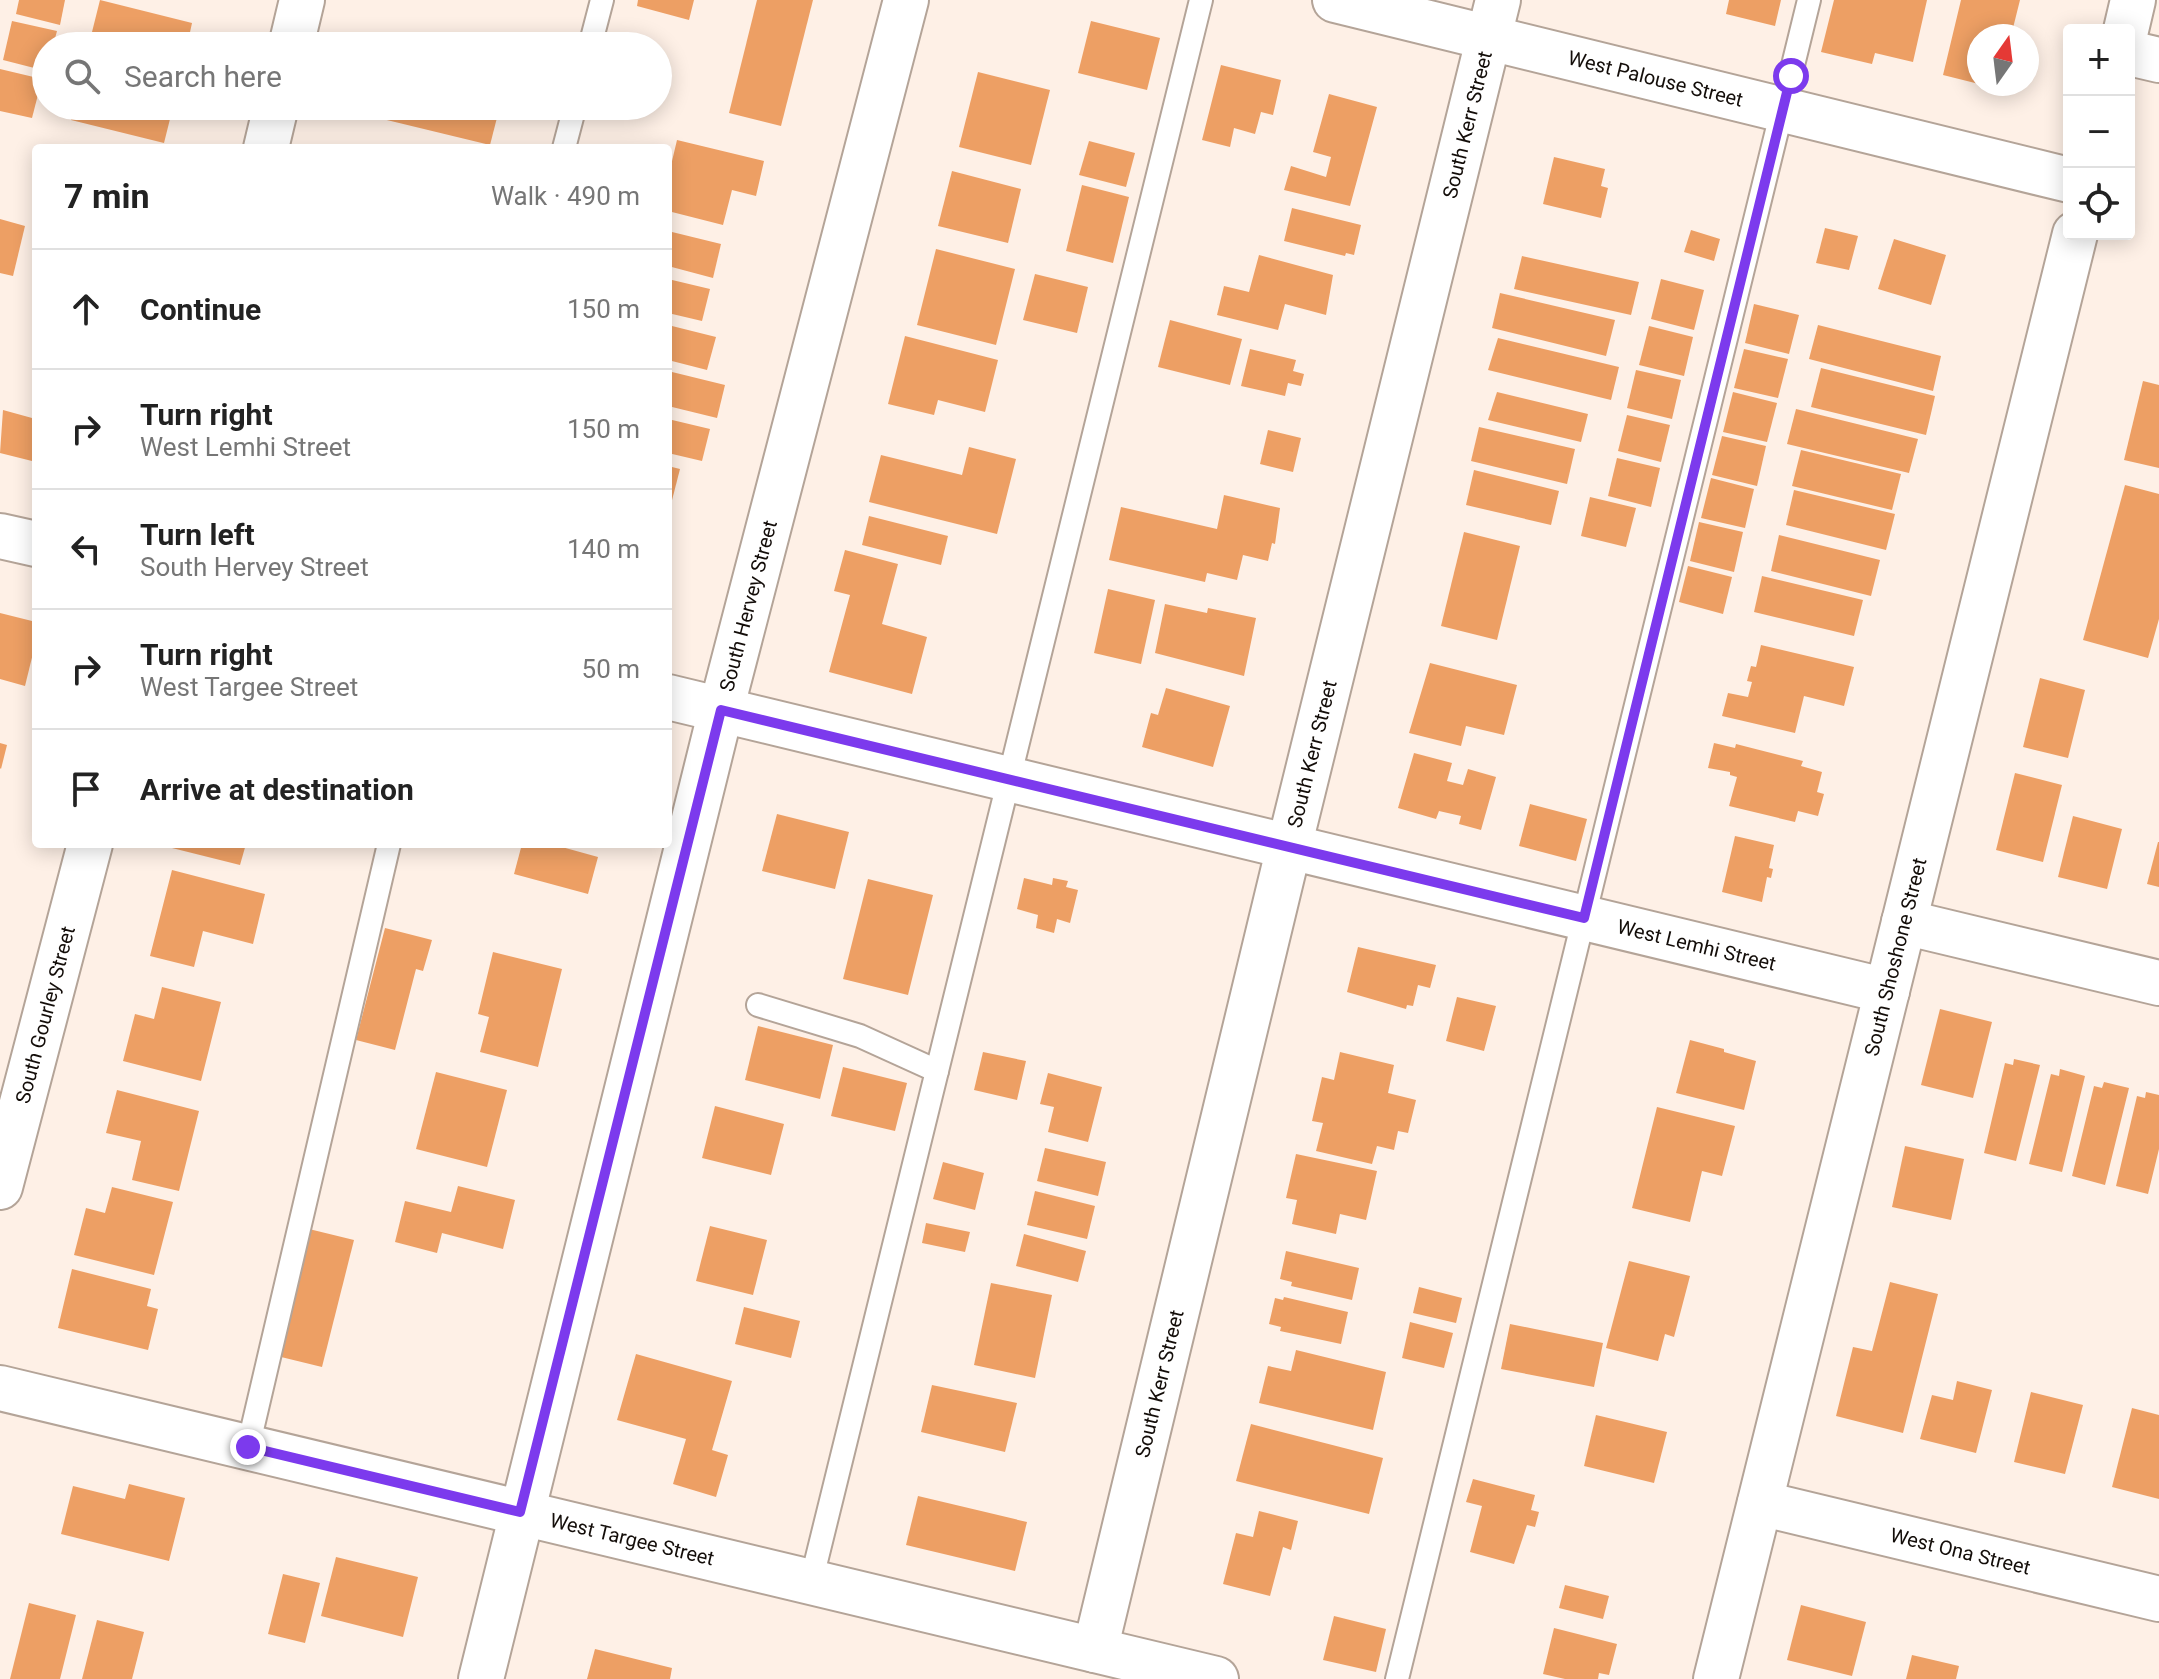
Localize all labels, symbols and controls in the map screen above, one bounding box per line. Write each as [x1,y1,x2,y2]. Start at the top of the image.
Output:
north arrow [1967,24,2039,96]
map controls [2063,24,2135,240]
button: + [2063,24,2135,96]
search box [32,32,672,120]
street label: West Palouse Street [1566,46,1745,112]
street label: South Kerr Street [1437,49,1497,201]
icon: search [60,54,104,98]
route start [1773,58,1809,94]
text: Search here [124,59,282,94]
button: − [2063,96,2135,168]
button: locate [2063,168,2135,240]
text: 7 min [64,176,149,216]
text: Walk · 490 m [491,181,640,211]
icon: ahead [64,287,108,331]
text: Continue [140,292,261,327]
text: 150 m [567,294,640,324]
text: Turn right [140,397,273,432]
icon: right [64,407,108,451]
text: 150 m [567,414,640,444]
text: West Lemhi Street [140,432,351,462]
text: Turn left [140,517,255,552]
street label: South Hervey Street [714,518,782,694]
icon: left [64,527,108,571]
text: 140 m [567,534,640,564]
text: South Hervey Street [140,552,369,582]
text: Turn right [140,637,273,672]
icon: right [64,647,108,691]
text: 50 m [582,654,640,684]
text: West Targee Street [140,672,358,702]
street label: South Kerr Street [1282,678,1342,830]
icon: arrive [64,767,108,811]
text: Arrive at destination [140,772,414,807]
street label: South Shoshone Street [1859,855,1932,1058]
street label: West Lemhi Street [1615,914,1778,976]
street label: South Gourley Street [10,924,80,1106]
street label: South Kerr Street [1130,1307,1189,1460]
route end [230,1429,266,1465]
street label: West Targee Street [548,1508,717,1571]
street label: West Ona Street [1888,1523,2033,1580]

